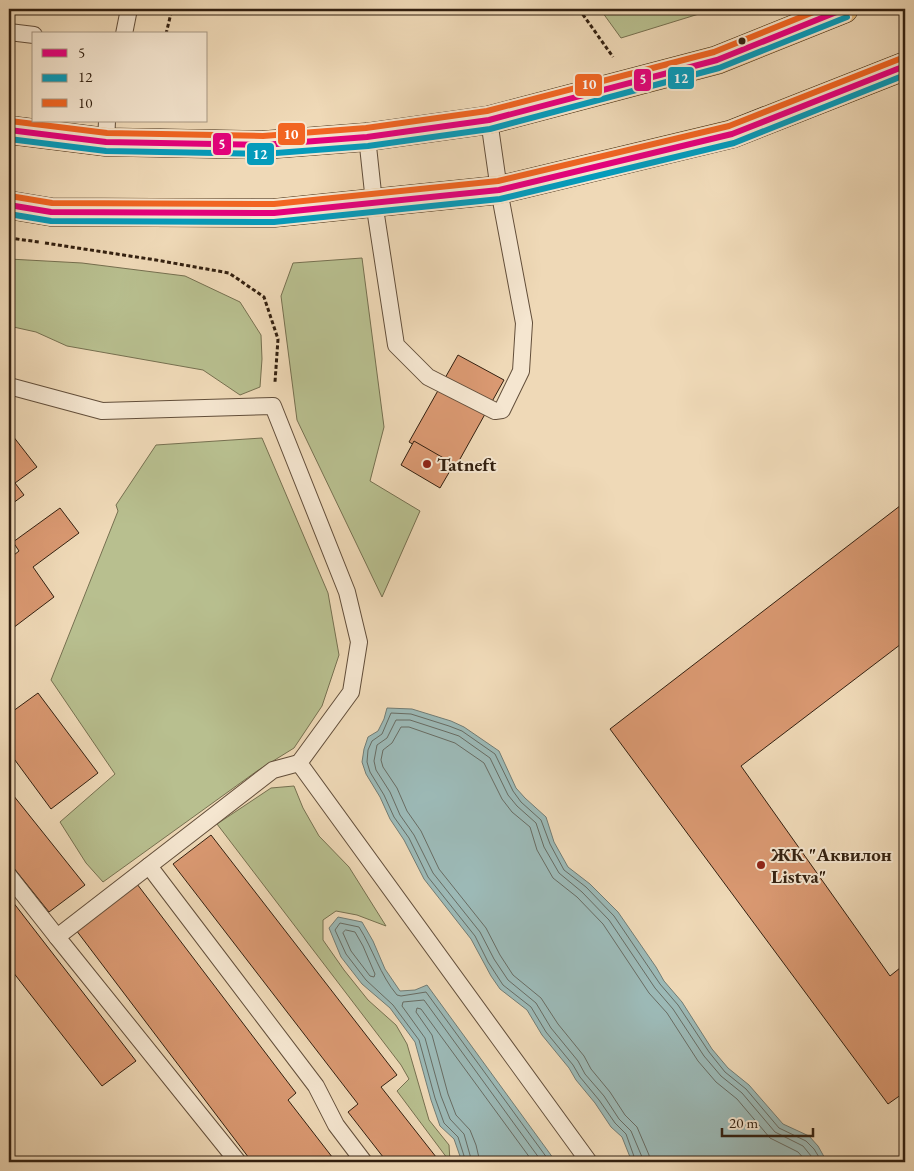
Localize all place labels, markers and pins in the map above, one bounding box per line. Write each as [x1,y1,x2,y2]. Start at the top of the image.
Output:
unlabelled marker [737,36,747,46]
place label: Tatneft [437,452,496,477]
marker: Tatneft [421,458,433,470]
place label: ЖК "Аквилон Listva" [770,842,892,889]
marker: ЖК "Аквилон Listva" [755,859,767,871]

